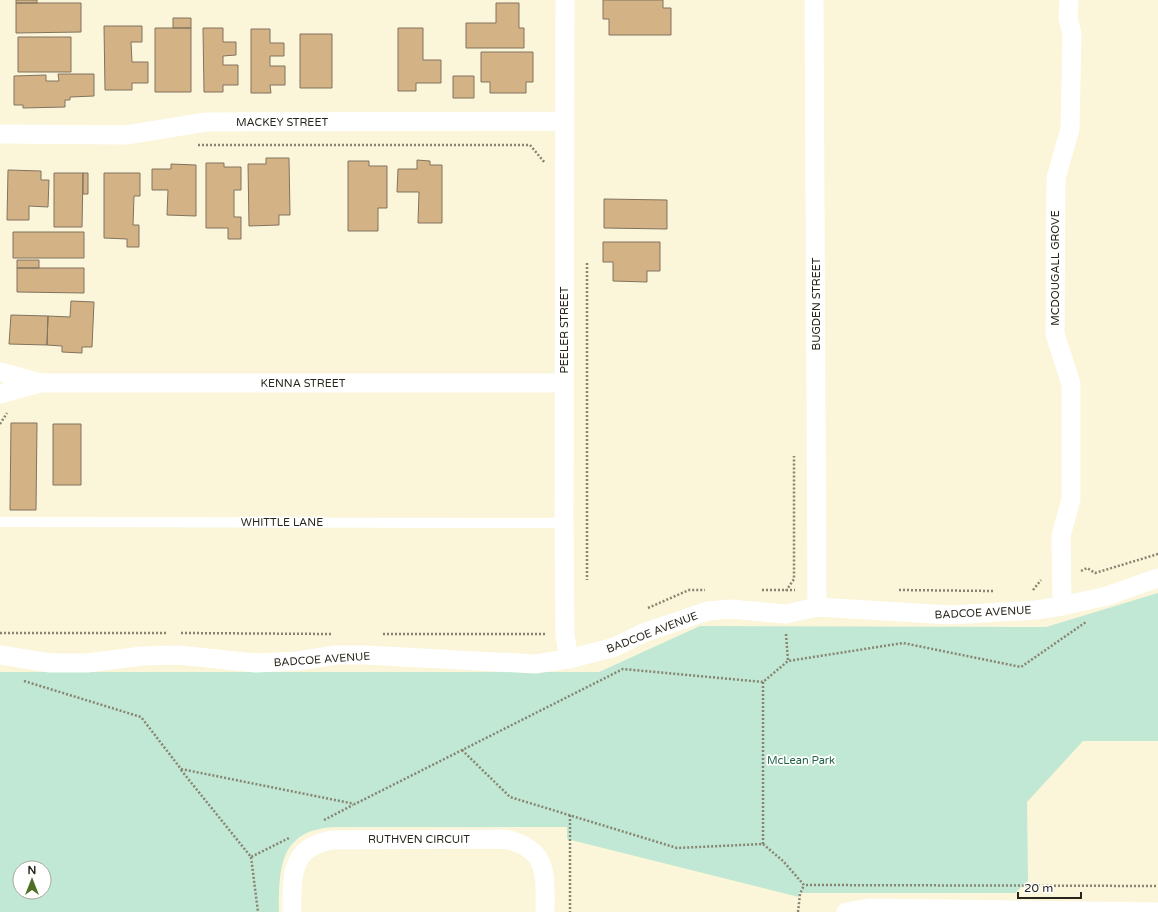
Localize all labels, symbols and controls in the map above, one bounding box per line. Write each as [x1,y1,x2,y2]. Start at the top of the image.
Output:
street label: MACKEY STREET [236,116,328,129]
street label: MCDOUGALL GROVE [1049,210,1062,326]
street label: BUGDEN STREET [810,257,823,350]
street label: PEELER STREET [558,286,571,374]
street label: KENNA STREET [261,377,346,390]
street label: WHITTLE LANE [241,516,323,529]
street label: BADCOE AVENUE [934,603,1032,622]
street label: BADCOE AVENUE [605,609,700,656]
street label: BADCOE AVENUE [273,650,371,669]
park label: McLean Park [767,754,835,767]
street label: RUTHVEN CIRCUIT [368,833,470,846]
north arrow [12,860,52,900]
text: N [28,864,36,877]
scale bar [1018,874,1081,900]
text: 20 m [1024,881,1053,895]

